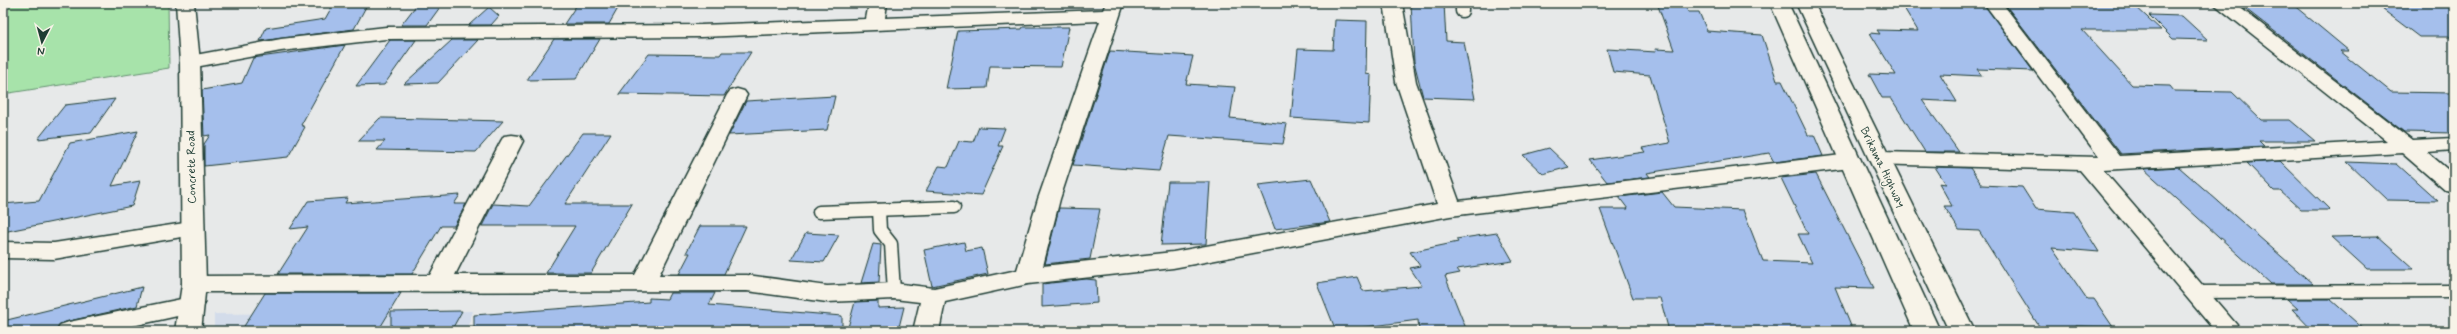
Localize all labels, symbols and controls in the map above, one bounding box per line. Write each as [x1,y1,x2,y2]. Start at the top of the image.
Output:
north arrow [22,22,62,62]
text: N [37,44,45,58]
street label: Brikama Highway [1856,124,1909,210]
street label: Concrete Road [183,130,201,204]

